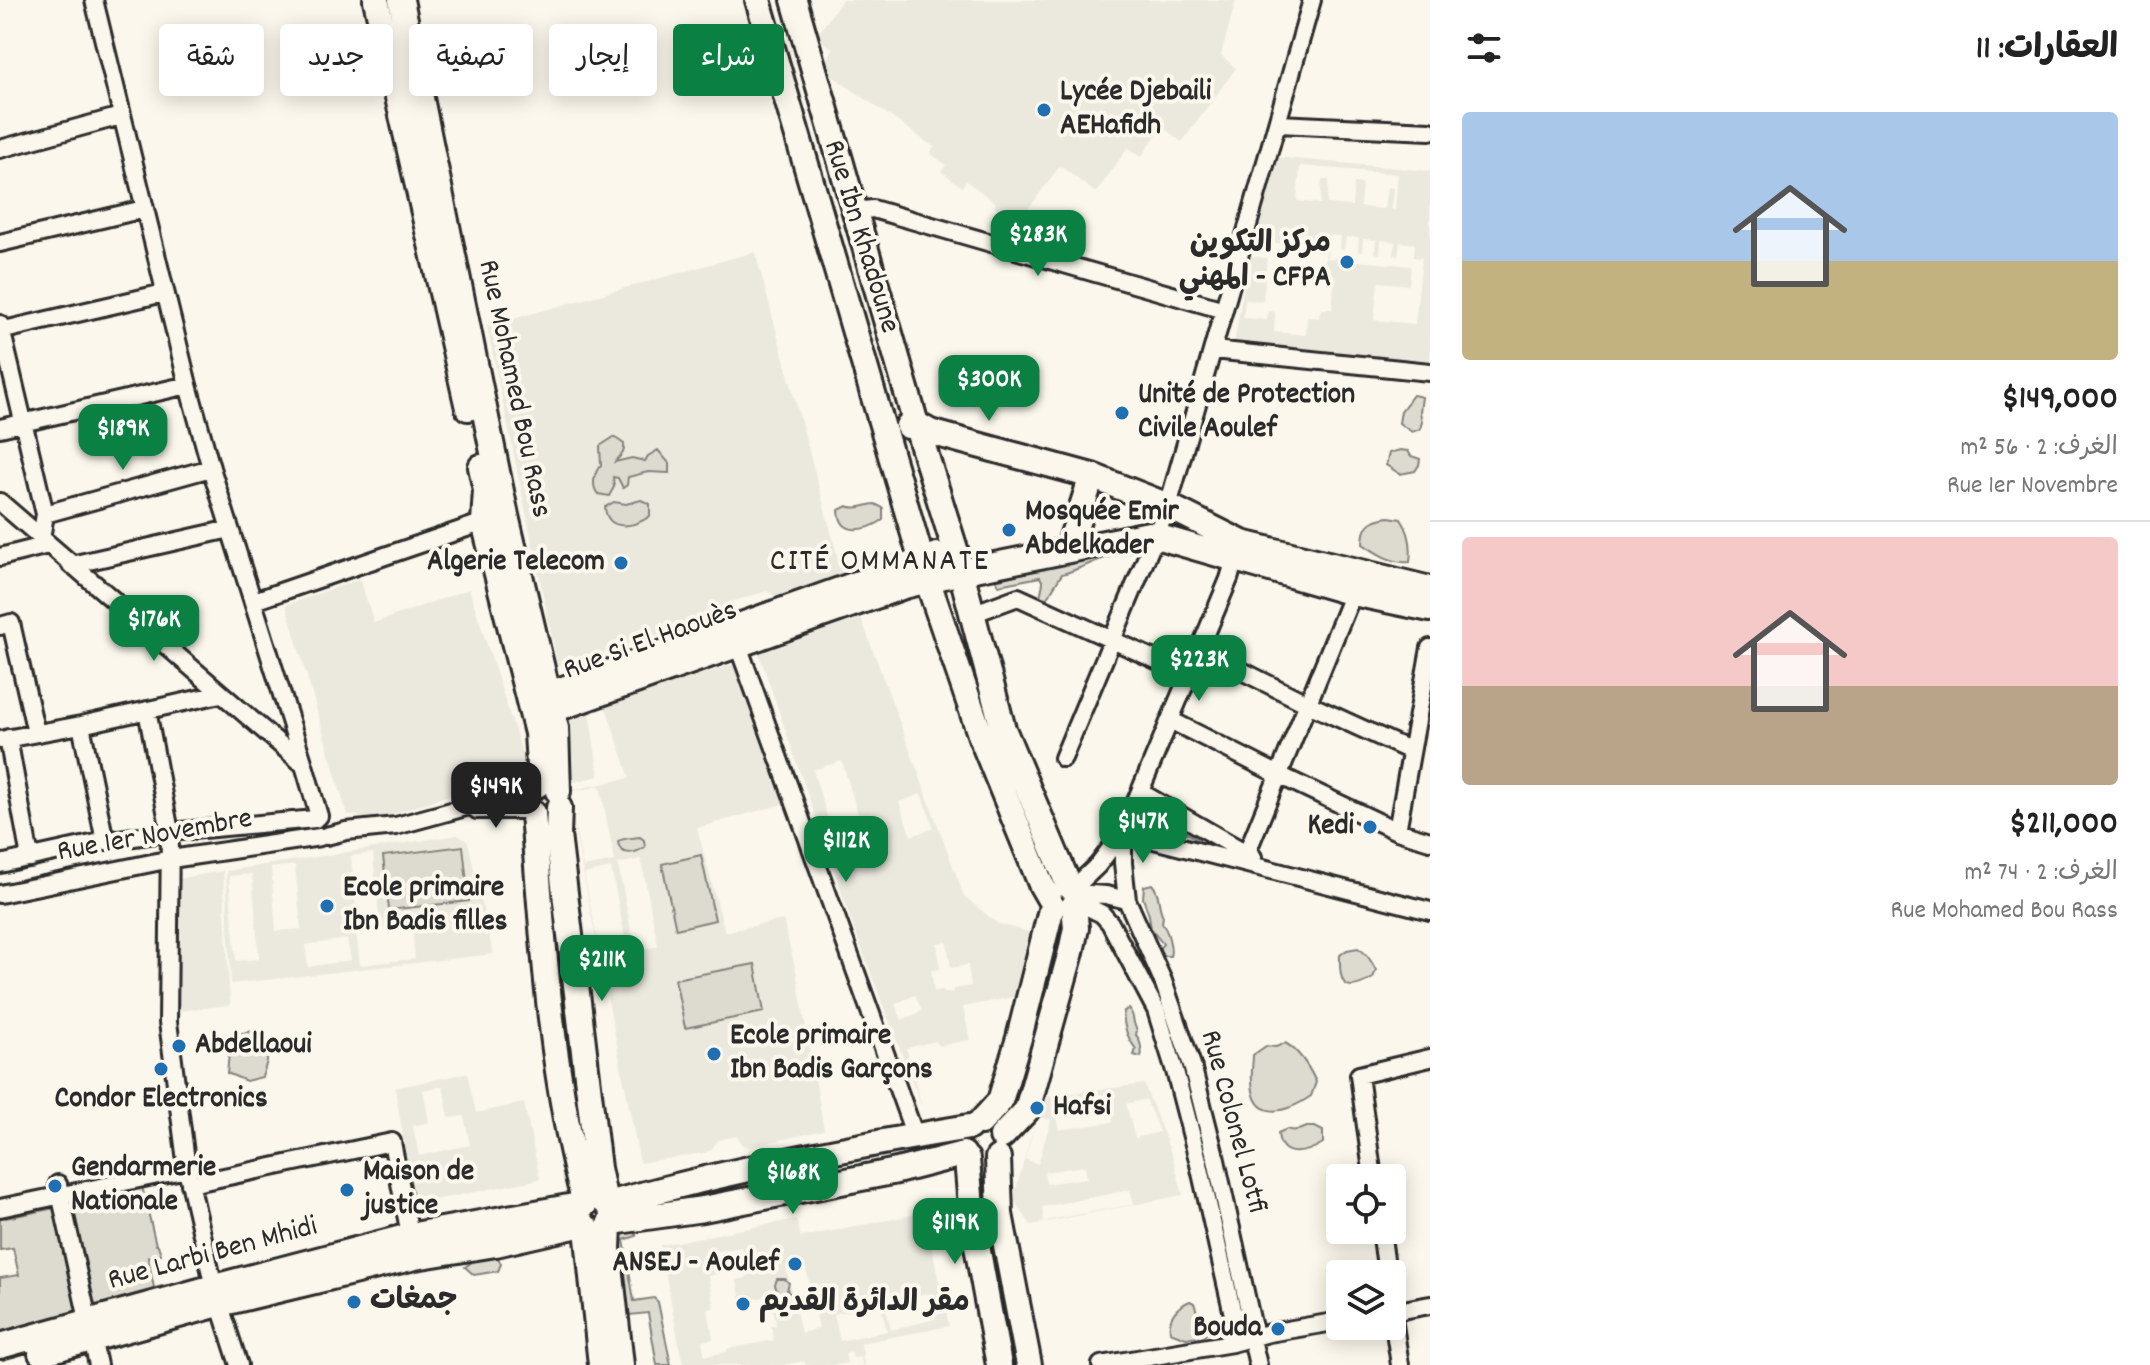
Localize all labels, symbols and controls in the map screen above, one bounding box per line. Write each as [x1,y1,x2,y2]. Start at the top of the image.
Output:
chip: شقة [159,24,264,96]
chip: جديد [280,24,393,96]
chip: تصفية [409,24,533,96]
chip: إيجار [549,24,657,96]
chip: شراء [673,24,784,96]
icon: filters [1462,26,1506,70]
text: العقارات: 11 [1976,26,2118,75]
place label: Lycée Djebaili AEHafidh [1060,72,1212,149]
marker: Lycée Djebaili AEHafidh [1035,101,1053,119]
street label: Rue Ibn Khadoune [810,135,910,339]
icon: home [1718,164,1862,308]
pin: $283K [982,210,1094,278]
text: $283K [1009,217,1067,254]
place label: مركز التكوين المهني - CFPA [1179,224,1331,301]
marker: مركز التكوين المهني - CFPA [1338,253,1356,271]
street label: Rue Mohamed Bou Rass [465,256,561,522]
pin: $300K [933,355,1045,423]
text: $300K [956,362,1022,399]
place label: Unité de Protection Civile Aoulef [1138,375,1355,452]
text: $149,000 [2002,376,2118,425]
pin: $189K [67,404,179,472]
marker: Unité de Protection Civile Aoulef [1113,404,1131,422]
text: $189K [96,411,150,448]
text: الغرف: 2 · 56 m² [1960,430,2118,467]
text: Rue 1er Novembre [1947,468,2118,505]
place label: Mosquée Emir Abdelkader [1025,492,1180,569]
marker: Mosquée Emir Abdelkader [1000,521,1018,539]
district label: CITÉ OMMANATE [770,540,990,586]
place label: Algerie Telecom [427,542,605,585]
marker: Algerie Telecom [612,554,630,572]
icon: home [1718,589,1862,733]
street label: Rue Si El Haouès [558,591,744,693]
pin: $176K [98,595,210,663]
text: $176K [127,602,181,639]
pin: $223K [1143,635,1255,703]
text: $223K [1169,642,1229,679]
pin: $149K [440,762,552,830]
text: $149K [469,769,523,806]
pin: $147K [1087,797,1199,865]
street label: Rue 1er Novembre [54,799,256,875]
text: $211,000 [2009,801,2118,850]
text: $147K [1117,804,1169,841]
place label: Kedi [1307,806,1355,849]
pin: $112K [790,816,902,884]
marker: Kedi [1361,818,1379,836]
text: $112K [822,823,870,860]
text: الغرف: 2 · 74 m² [1964,855,2118,892]
place label: Ecole primaire Ibn Badis filles [343,868,507,945]
text: Rue Mohamed Bou Rass [1891,893,2118,930]
marker: Ecole primaire Ibn Badis filles [318,897,336,915]
pin: $211K [546,935,658,1003]
text: $211K [578,942,626,979]
place label: Ecole primaire Ibn Badis Garçons [730,1016,933,1093]
place label: Abdellaoui [195,1025,312,1068]
street label: Rue Colonel Lotfi [1187,1026,1277,1218]
marker: Abdellaoui [170,1037,188,1055]
marker: Ecole primaire Ibn Badis Garçons [705,1045,723,1063]
marker: Condor Electronics [152,1060,170,1078]
place label: Condor Electronics [54,1079,268,1122]
place label: Hafsi [1053,1087,1112,1130]
marker: Hafsi [1028,1099,1046,1117]
place label: Gendarmerie Nationale [71,1148,216,1225]
pin: $168K [737,1148,849,1216]
place label: Maison de justice [360,1152,474,1229]
text: $168K [766,1155,820,1192]
map controls [1326,1164,1406,1340]
button: locate [1326,1164,1406,1244]
marker: Gendarmerie Nationale [46,1177,64,1195]
marker: Maison de justice [338,1181,356,1199]
pin: $119K [899,1198,1011,1266]
text: $119K [931,1205,979,1242]
street label: Rue Larbi Ben Mhidi [104,1206,322,1304]
place label: ANSEJ - Aoulef [612,1243,780,1286]
marker: ANSEJ - Aoulef [786,1255,804,1273]
button: layers [1326,1260,1406,1340]
place label: جمغات [370,1281,457,1324]
place label: مقر الدائرة القديم [759,1283,970,1326]
marker: جمغات [345,1293,363,1311]
marker: مقر الدائرة القديم [734,1295,752,1313]
place label: Bouda [1193,1308,1263,1351]
marker: Bouda [1269,1320,1287,1338]

